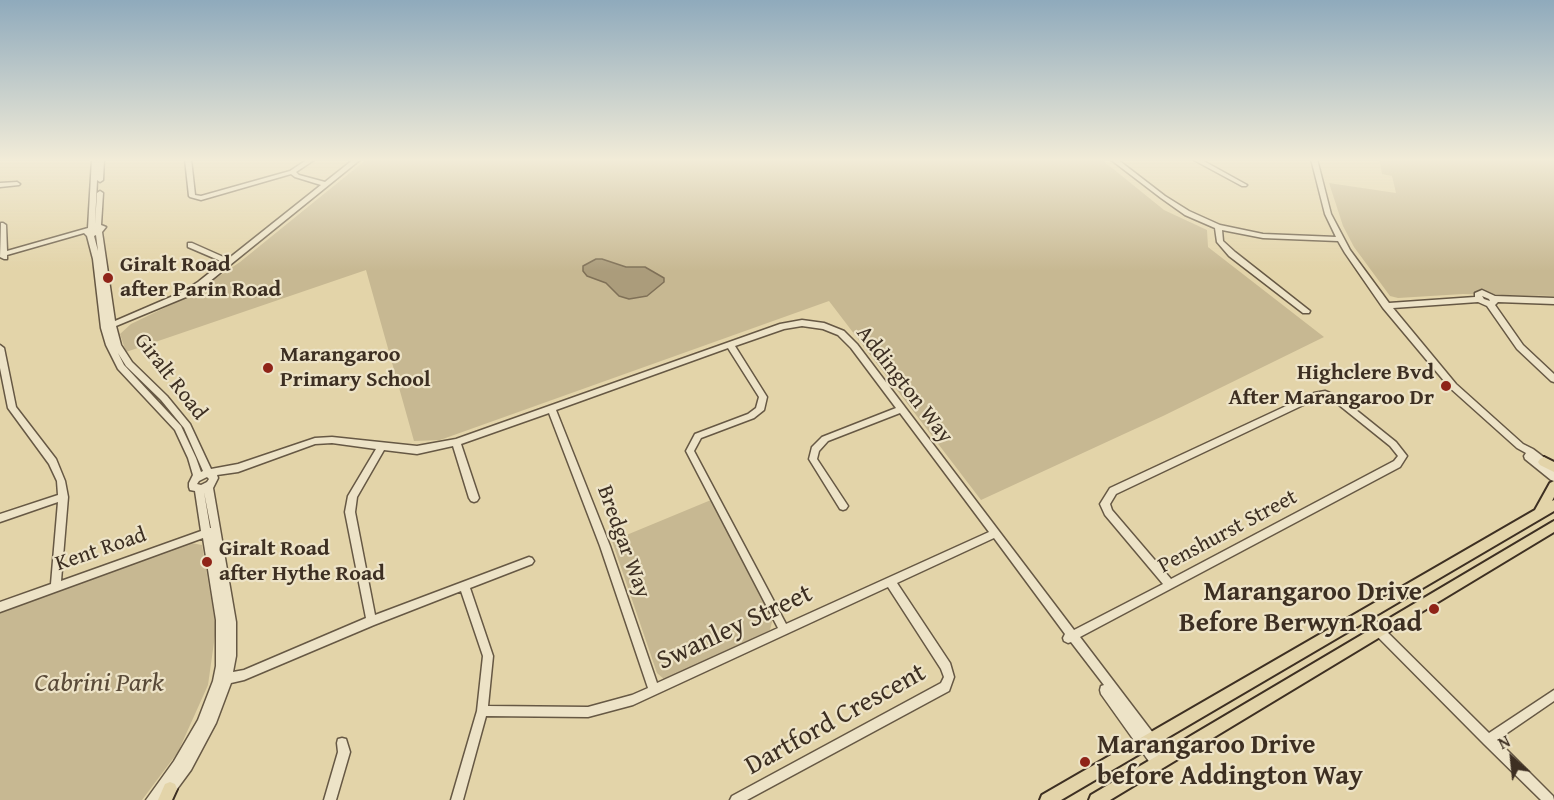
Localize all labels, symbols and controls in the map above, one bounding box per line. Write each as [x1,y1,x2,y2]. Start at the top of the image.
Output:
place label: Giralt Road after Parin Road [120,252,281,304]
marker: Giralt Road after Parin Road [101,271,115,285]
street label: Addington Way [850,321,958,449]
street label: Giralt Road [128,328,212,426]
place label: Marangaroo Primary School [280,342,431,394]
place label: Highclere Bvd After Marangaroo Dr [1228,360,1434,412]
marker: Marangaroo Primary School [261,361,275,375]
marker: Highclere Bvd After Marangaroo Dr [1439,379,1453,393]
street label: Bredgar Way [590,482,656,602]
street label: Penshurst Street [1154,484,1302,580]
street label: Kent Road [52,522,150,578]
place label: Giralt Road after Hythe Road [219,536,385,588]
marker: Giralt Road after Hythe Road [200,555,214,569]
place label: Marangaroo Drive Before Berwyn Road [1179,577,1422,640]
street label: Swanley Street [652,578,818,678]
marker: Marangaroo Drive Before Berwyn Road [1427,602,1441,616]
street label: Dartford Crescent [740,657,932,783]
park label: Cabrini Park [34,668,164,700]
north arrow [1482,728,1542,788]
text: N [1494,729,1514,755]
place label: Marangaroo Drive before Addington Way [1097,730,1363,793]
marker: Marangaroo Drive before Addington Way [1078,755,1092,769]

